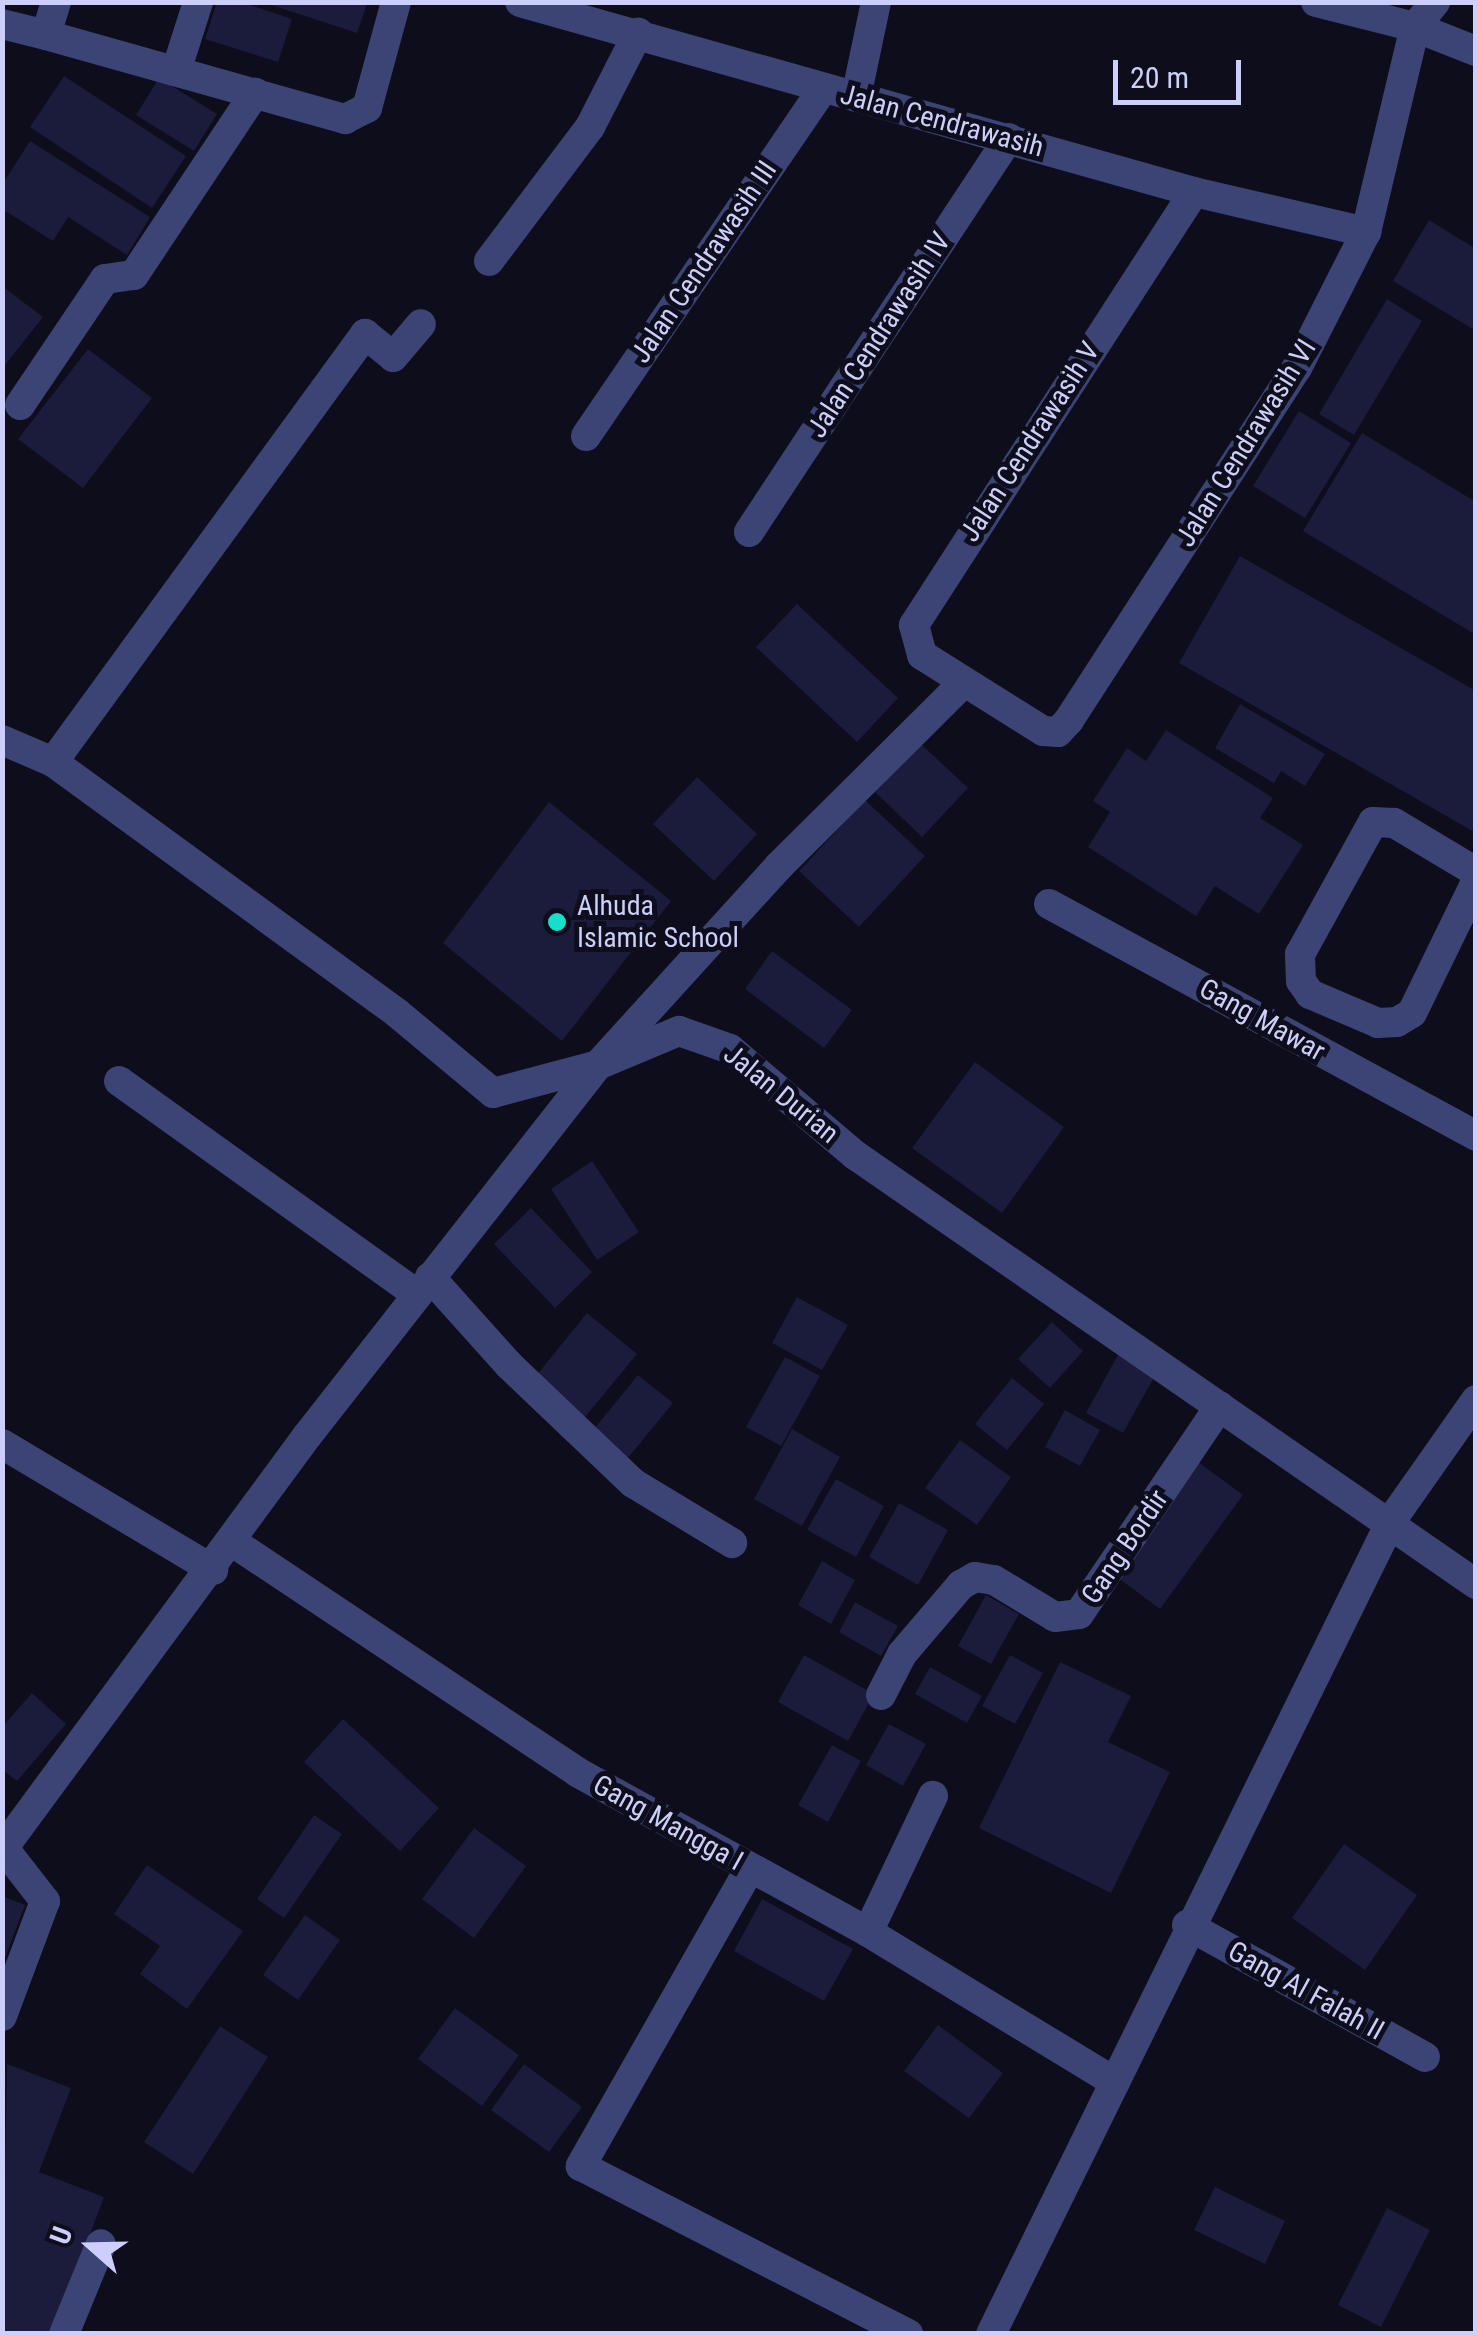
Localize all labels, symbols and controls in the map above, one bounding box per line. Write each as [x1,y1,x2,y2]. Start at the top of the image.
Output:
scale bar [1118,40,1246,102]
text: 20 m [1130,60,1189,95]
street label: Jalan Cendrawasih [837,78,1047,164]
street label: Jalan Cendrawasih III [624,155,784,369]
street label: Jalan Cendrawasih IV [800,226,958,444]
street label: Jalan Cendrawasih VI [1169,333,1323,553]
street label: Jalan Cendrawasih V [953,336,1107,548]
place label: Alhuda Islamic School [577,889,739,955]
marker: Alhuda Islamic School [546,911,568,933]
street label: Gang Mawar [1193,972,1331,1068]
street label: Jalan Durian [717,1037,845,1151]
street label: Gang Bordir [1075,1484,1175,1610]
street label: Gang Mangga I [587,1768,749,1878]
street label: Gang Al Falah II [1222,1934,1390,2048]
north arrow [40,2196,140,2296]
text: U [43,2222,80,2249]

